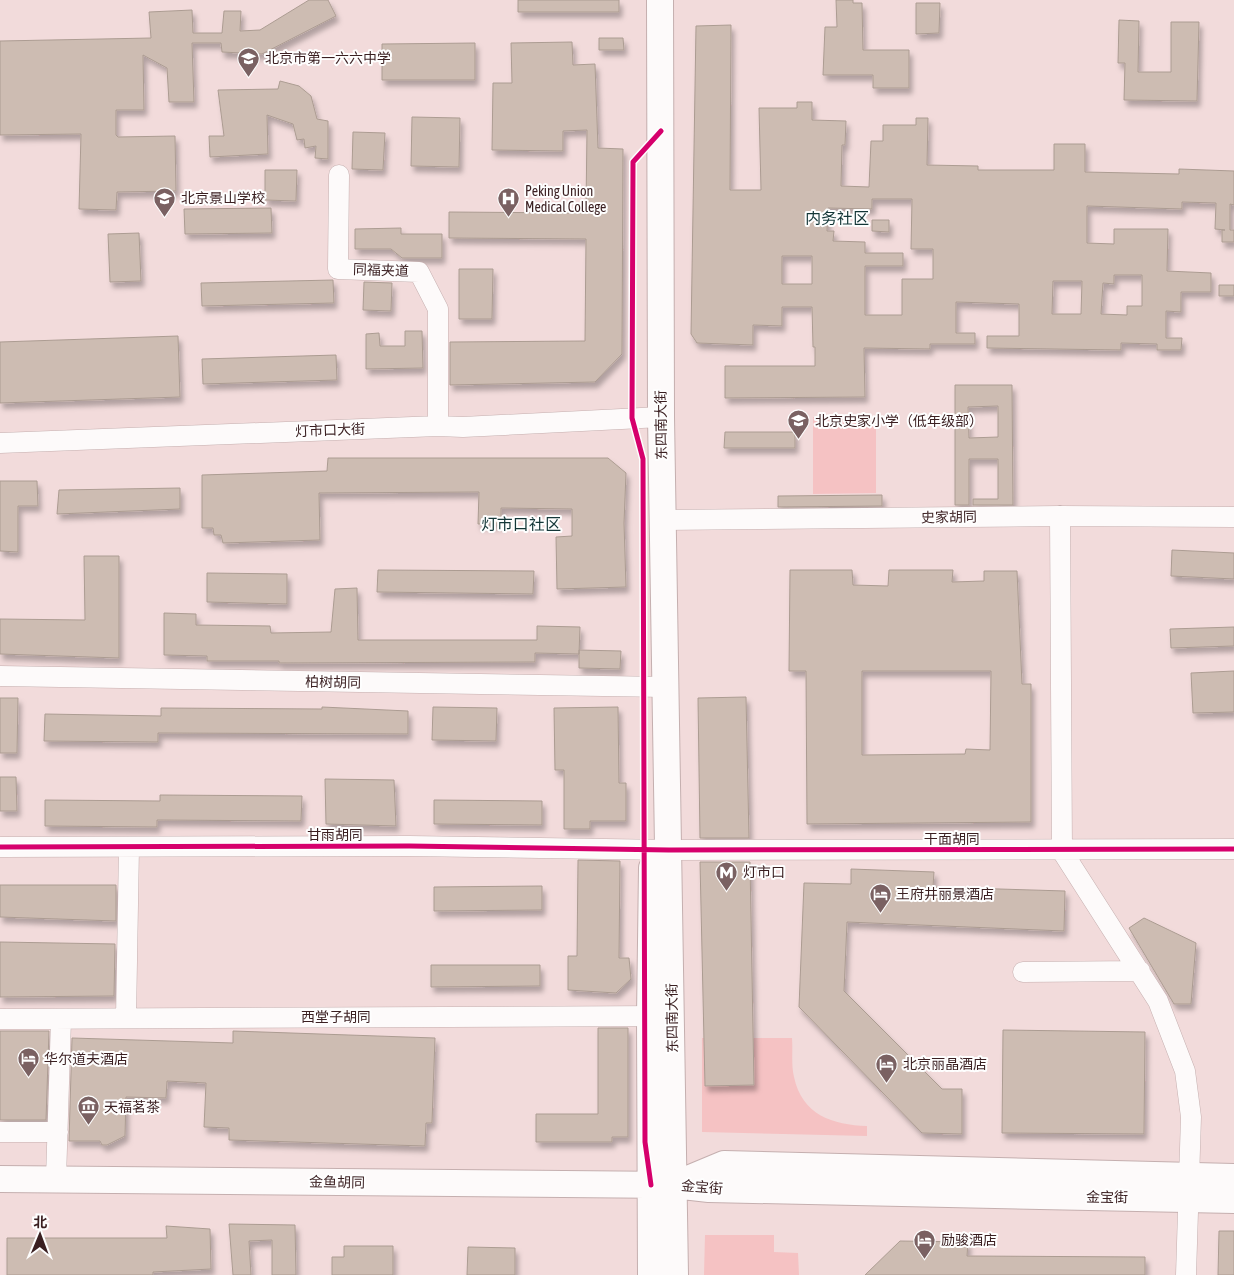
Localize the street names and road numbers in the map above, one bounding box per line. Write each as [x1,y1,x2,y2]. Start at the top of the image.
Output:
street label: 同福夹道 [353,261,409,279]
street label: 东四南大街 [652,390,670,460]
street label: 灯市口大街 [295,421,365,439]
street label: 史家胡同 [921,509,977,525]
street label: 柏树胡同 [305,674,361,690]
street label: 甘雨胡同 [307,827,363,843]
street label: 干面胡同 [924,831,980,847]
street label: 东四南大街 [663,983,681,1053]
street label: 西堂子胡同 [301,1009,371,1025]
street label: 金鱼胡同 [309,1174,365,1190]
street label: 金宝街 [680,1177,724,1197]
street label: 金宝街 [1086,1189,1128,1205]

